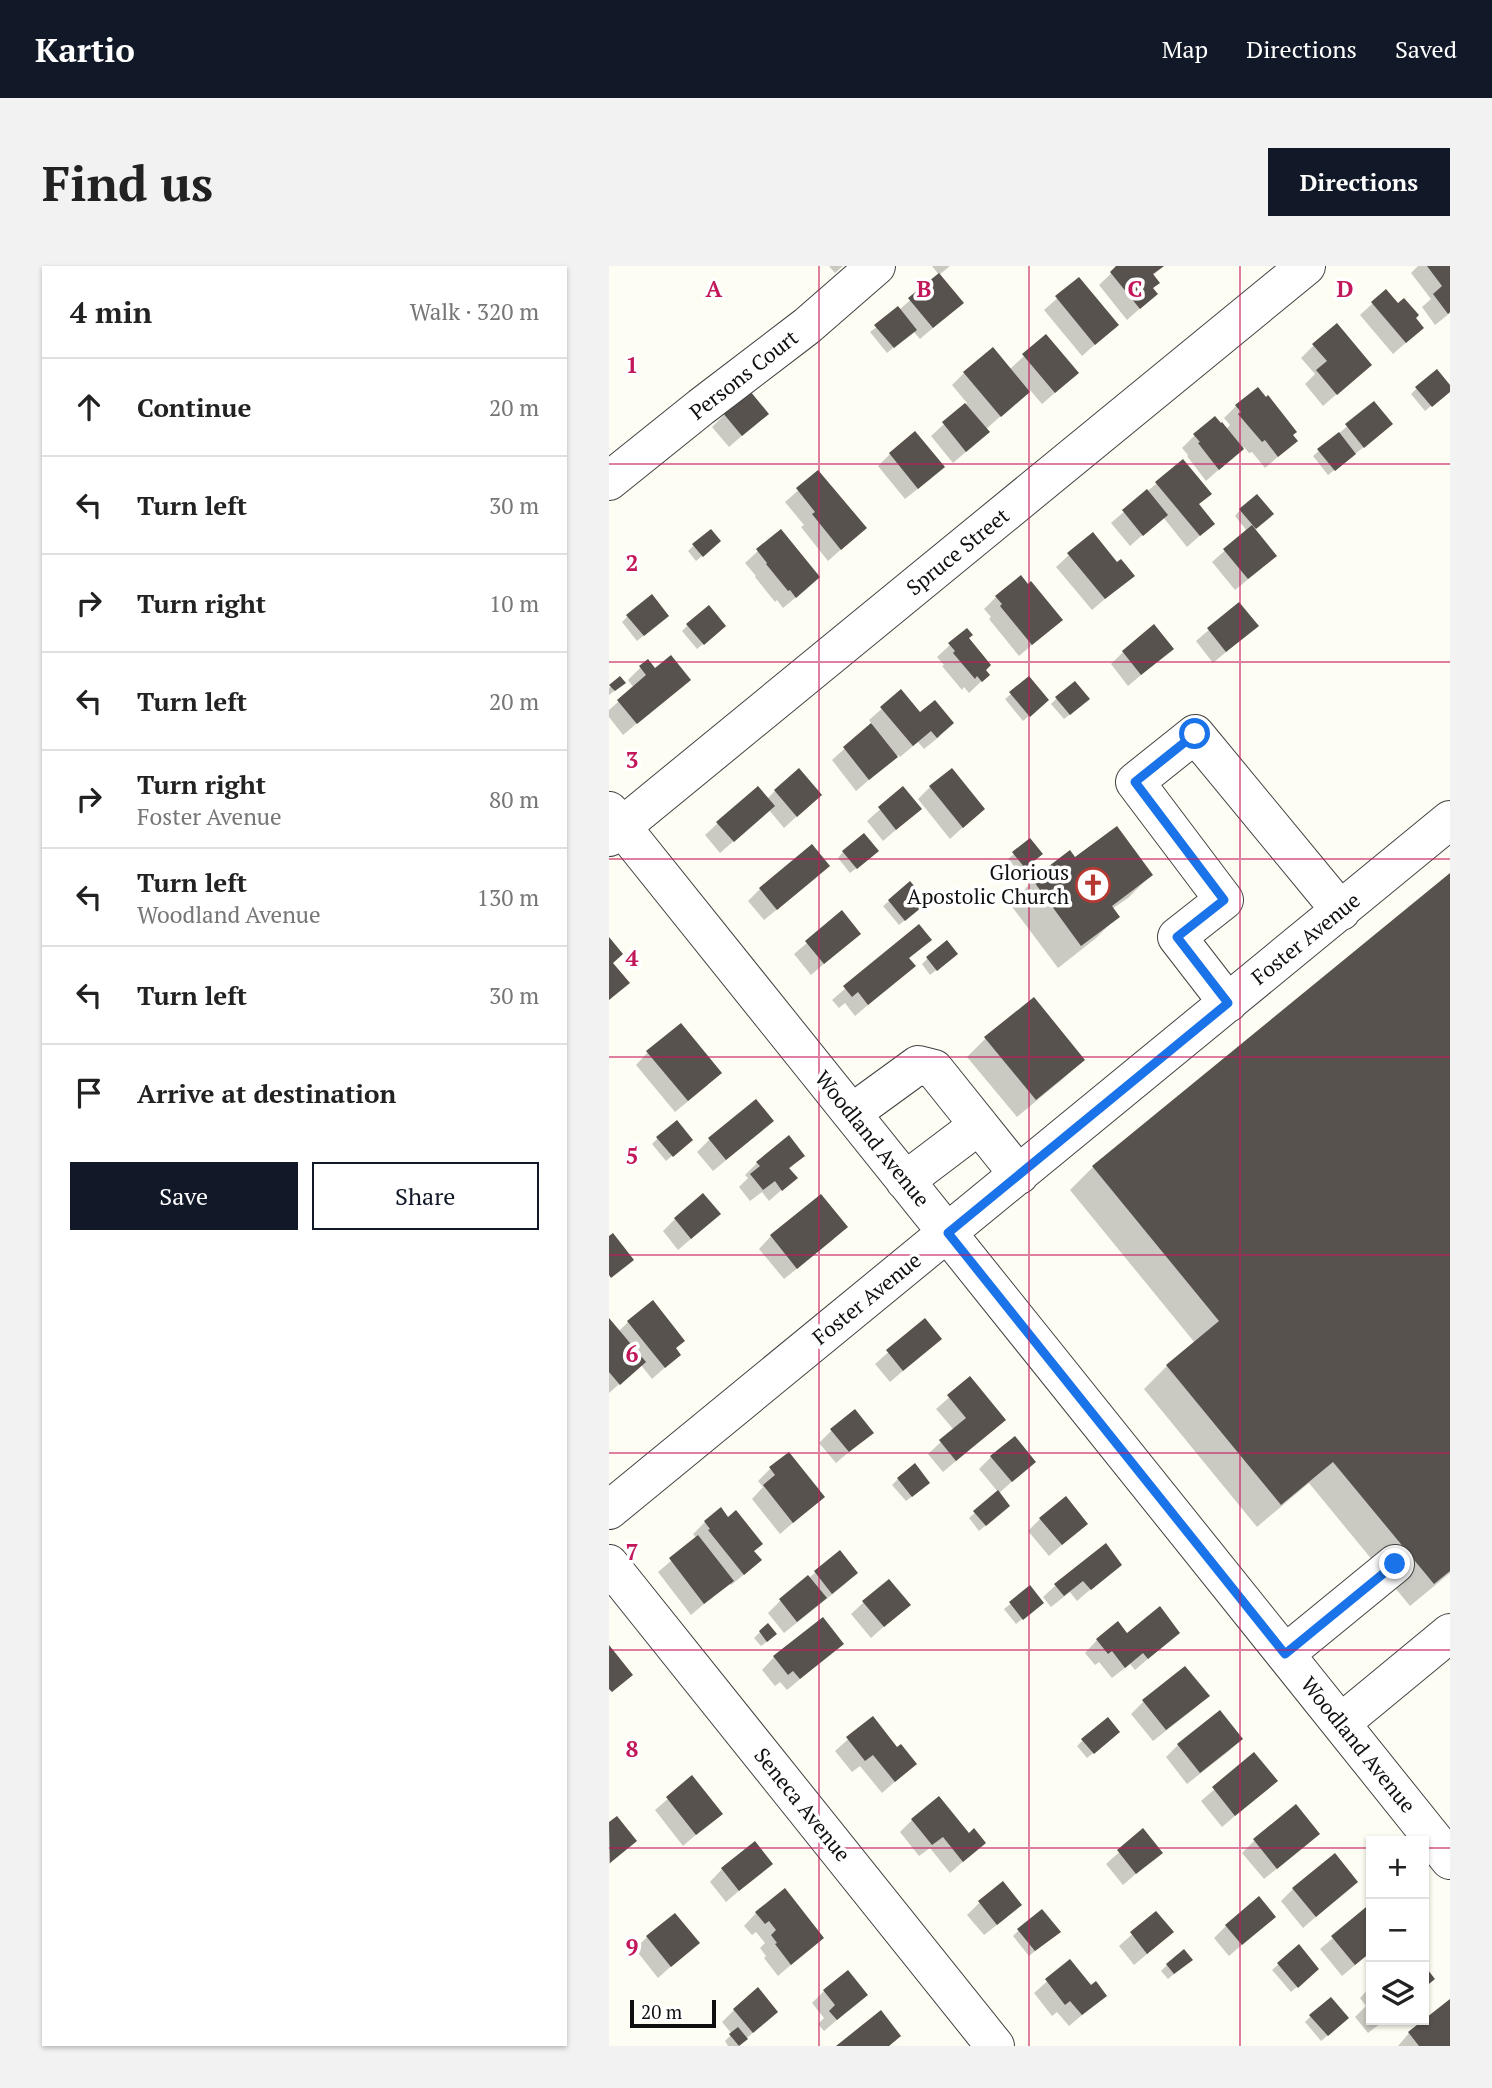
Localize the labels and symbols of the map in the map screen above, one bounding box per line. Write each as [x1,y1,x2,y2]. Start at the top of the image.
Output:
text: A [706,273,723,304]
text: B [917,273,932,304]
text: C [1128,273,1143,304]
text: D [1337,273,1354,304]
street label: Persons Court [683,323,804,425]
text: 1 [626,349,639,380]
street label: Spruce Street [900,501,1015,601]
text: 2 [626,547,639,578]
route start [1179,718,1210,749]
text: 3 [626,744,639,775]
place label: Glorious Apostolic Church [907,858,1069,910]
church icon: Glorious Apostolic Church [1074,866,1112,904]
street label: Foster Avenue [1245,886,1365,991]
text: 4 [626,942,639,973]
street label: Woodland Avenue [809,1064,936,1212]
text: 5 [626,1140,639,1171]
street label: Foster Avenue [806,1246,926,1351]
text: 6 [626,1338,639,1369]
text: 7 [626,1536,639,1567]
route end [1379,1548,1410,1579]
street label: Woodland Avenue [1295,1670,1422,1818]
text: 8 [626,1733,639,1764]
street label: Seneca Avenue [748,1742,857,1867]
text: 9 [626,1931,639,1962]
scale bar [630,1997,716,2029]

